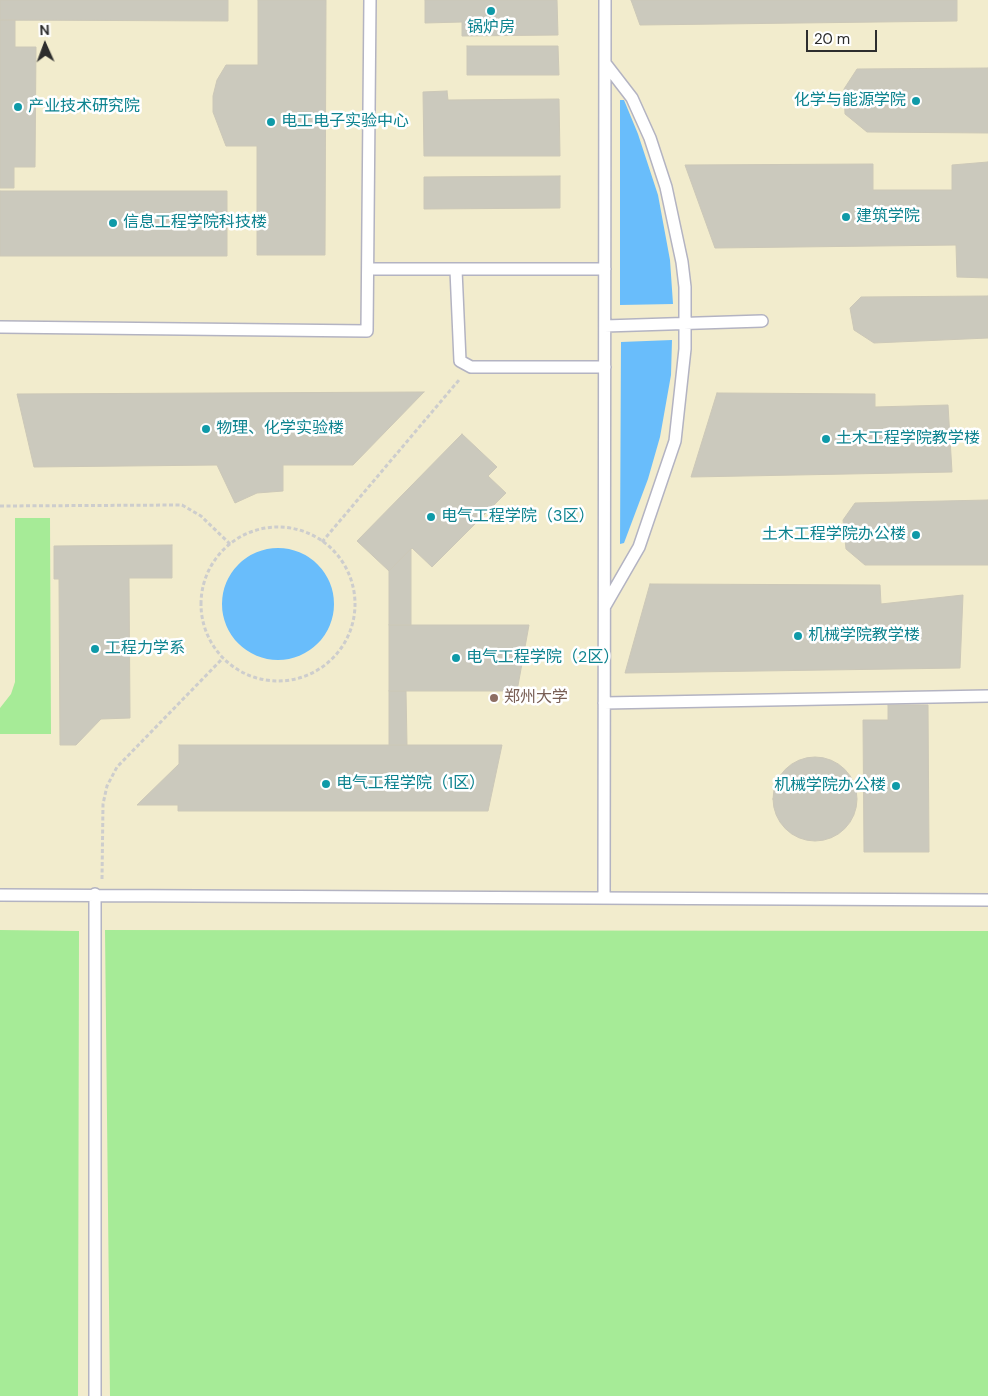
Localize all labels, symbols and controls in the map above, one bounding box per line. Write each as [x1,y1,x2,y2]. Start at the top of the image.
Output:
marker: 锅炉房 [485,5,497,17]
place label: 锅炉房 [467,18,515,38]
north arrow [20,20,70,70]
scale bar [808,20,879,52]
text: N [39,21,50,39]
text: 20 m [814,29,850,49]
place label: 化学与能源学院 [794,91,906,111]
marker: 化学与能源学院 [910,95,922,107]
place label: 产业技术研究院 [28,97,140,117]
marker: 产业技术研究院 [12,101,24,113]
place label: 电工电子实验中心 [281,112,409,132]
marker: 电工电子实验中心 [265,116,277,128]
place label: 建筑学院 [856,207,920,227]
marker: 建筑学院 [840,211,852,223]
place label: 信息工程学院科技楼 [123,213,267,233]
marker: 信息工程学院科技楼 [107,217,119,229]
place label: 物理、化学实验楼 [216,419,344,439]
marker: 物理、化学实验楼 [200,423,212,435]
place label: 土木工程学院教学楼 [836,429,980,449]
marker: 土木工程学院教学楼 [820,433,832,445]
place label: 电气工程学院（3区） [441,507,594,527]
marker: 电气工程学院（3区） [425,511,437,523]
place label: 土木工程学院办公楼 [762,525,906,545]
marker: 土木工程学院办公楼 [910,529,922,541]
place label: 机械学院教学楼 [808,626,920,646]
marker: 机械学院教学楼 [792,630,804,642]
place label: 工程力学系 [105,639,185,659]
marker: 工程力学系 [89,643,101,655]
place label: 电气工程学院（2区） [466,648,619,668]
marker: 电气工程学院（2区） [450,652,462,664]
place label: 郑州大学 [504,688,568,708]
marker: 郑州大学 [488,692,500,704]
place label: 电气工程学院（1区） [336,774,485,794]
place label: 机械学院办公楼 [774,776,886,796]
marker: 电气工程学院（1区） [320,778,332,790]
marker: 机械学院办公楼 [890,780,902,792]

